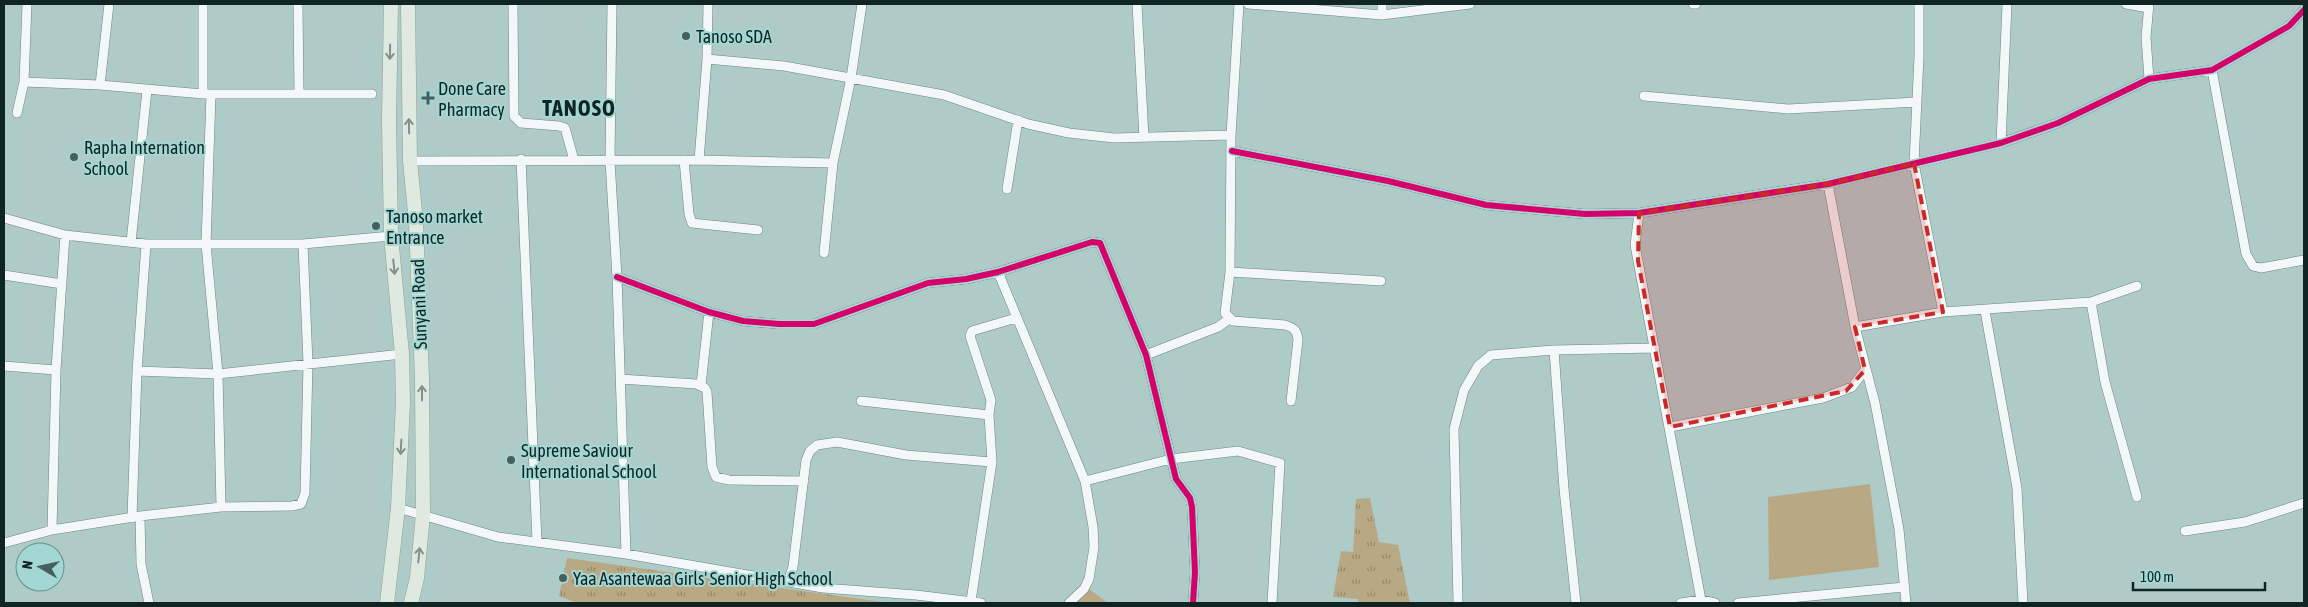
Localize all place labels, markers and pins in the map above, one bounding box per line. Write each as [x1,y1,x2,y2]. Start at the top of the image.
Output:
place label: Tanoso SDA [696,26,772,47]
marker: Tanoso SDA [680,30,692,42]
place label: Done Care Pharmacy [438,78,506,120]
marker: Done Care Pharmacy [422,92,434,104]
place label: Rapha Internation School [84,137,205,179]
marker: Rapha Internation School [68,151,80,163]
place label: Tanoso market Entrance [386,206,483,248]
marker: Tanoso market Entrance [370,220,382,232]
place label: Supreme Saviour International School [521,440,657,482]
marker: Supreme Saviour International School [505,454,517,466]
place label: Yaa Asantewaa Girls' Senior High School [573,568,833,589]
marker: Yaa Asantewaa Girls' Senior High School [557,572,569,584]

